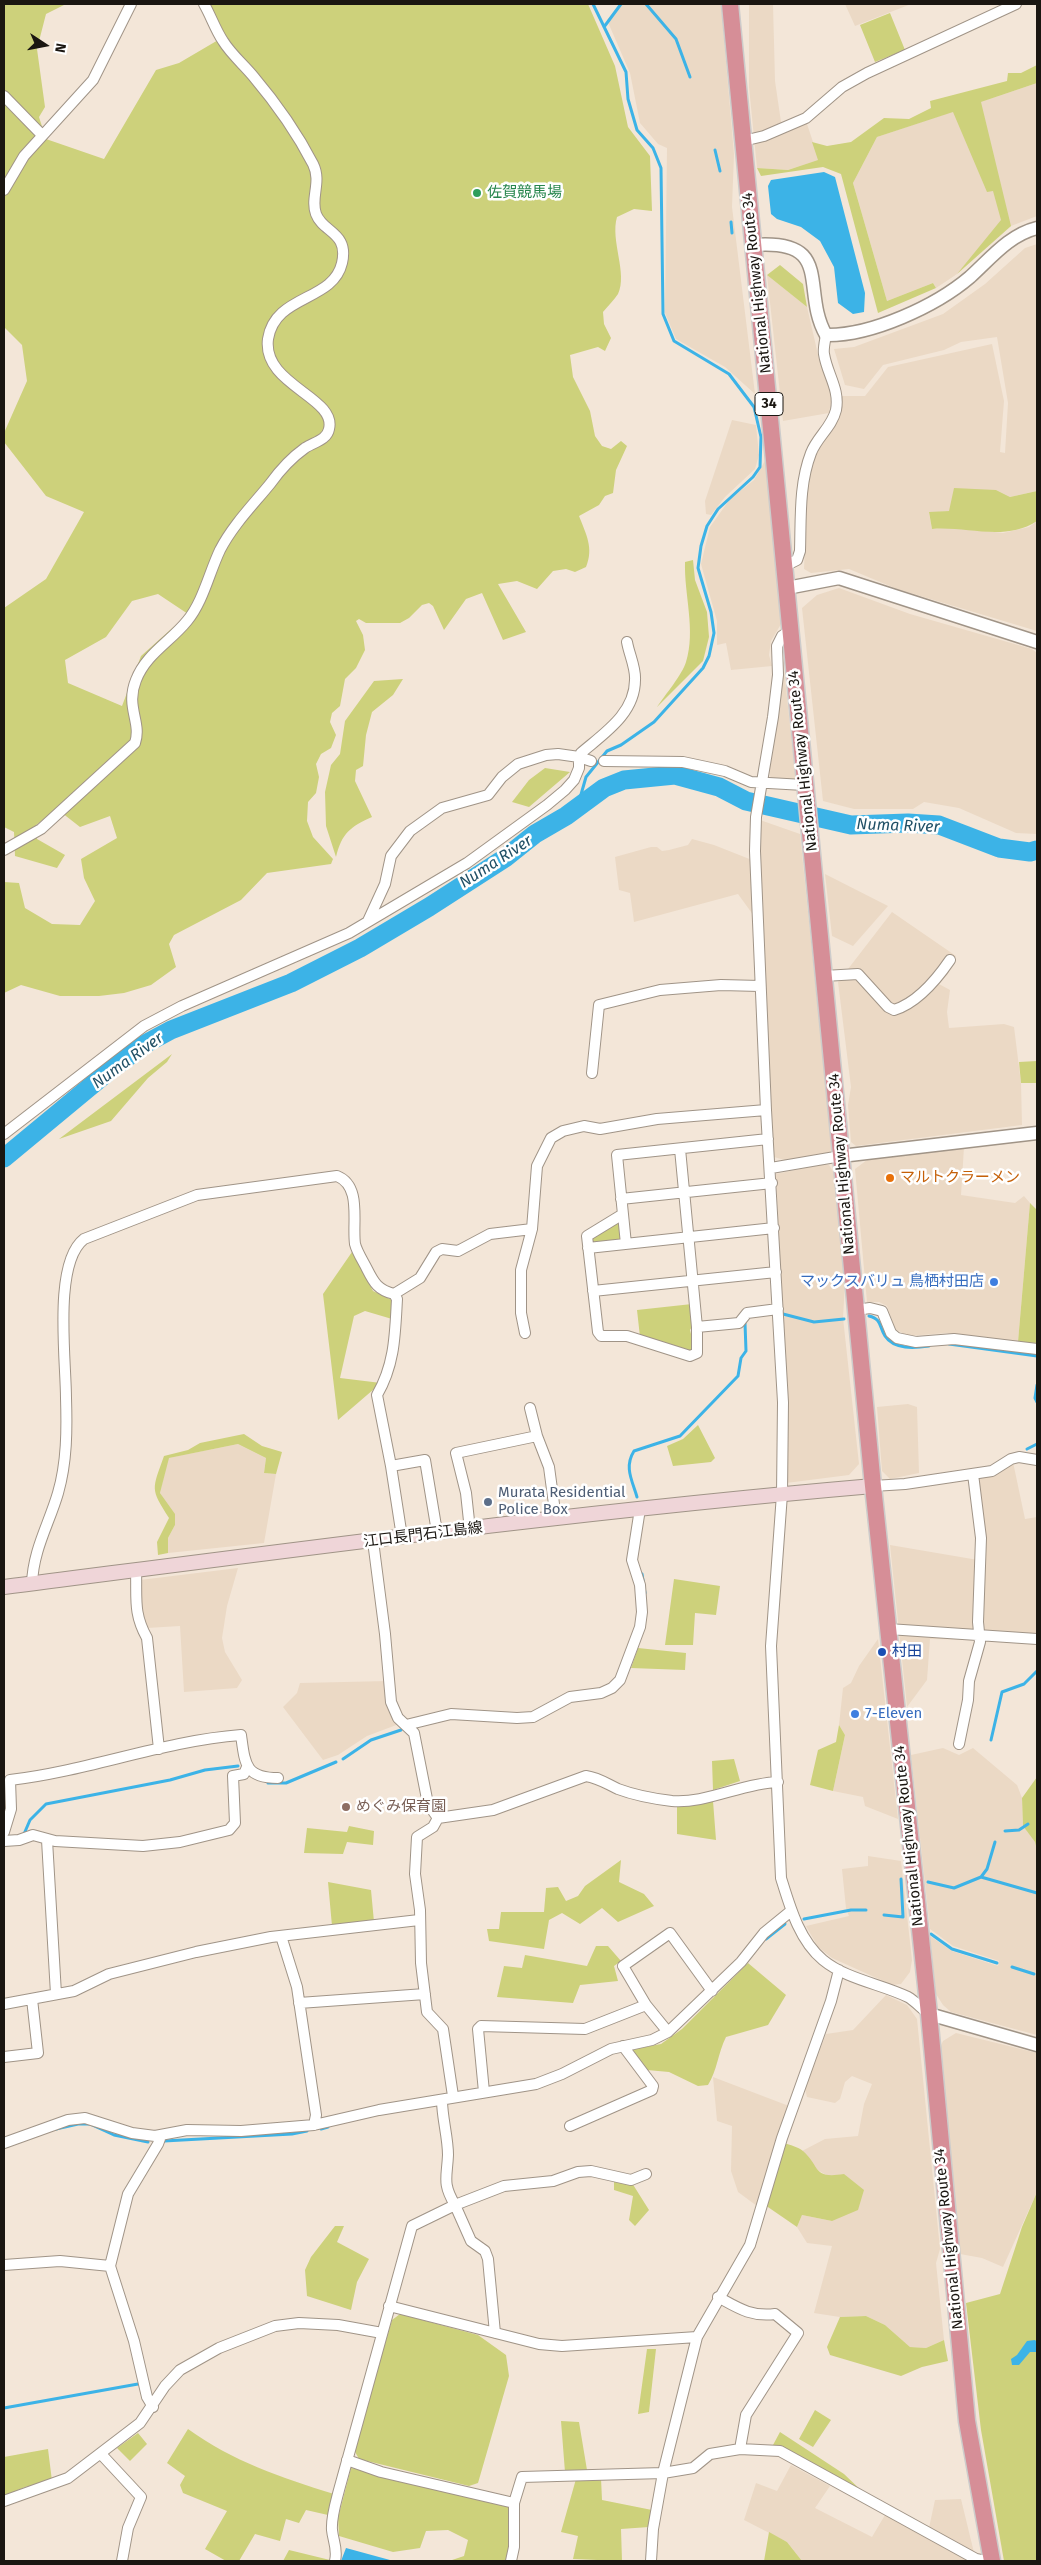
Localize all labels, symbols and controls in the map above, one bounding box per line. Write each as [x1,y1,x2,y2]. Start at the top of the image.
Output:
north arrow [20,20,70,70]
text: N [51,42,69,54]
place label: 佐賀競馬場 [487,184,562,202]
marker: 佐賀競馬場 [471,187,483,199]
street label: National Highway Route 34 [739,192,775,374]
road number: 34 [755,392,783,416]
street label: National Highway Route 34 [785,670,821,852]
water label: Numa River [856,815,940,837]
water label: Numa River [456,831,536,893]
water label: Numa River [89,1029,167,1093]
street label: National Highway Route 34 [825,1073,859,1255]
place label: マルトクラーメン [900,1169,1020,1187]
marker: マルトクラーメン [884,1172,896,1184]
place label: マックスバリュ 鳥栖村田店 [800,1273,984,1291]
marker: マックスバリュ 鳥栖村田店 [988,1276,1000,1288]
place label: Murata Residential Police Box [498,1484,626,1519]
marker: Murata Residential Police Box [482,1496,494,1508]
street label: 江口長門石江島線 [362,1519,484,1551]
place label: 村田 [892,1643,922,1661]
marker: 村田 [876,1646,888,1658]
place label: 7-Eleven [865,1705,922,1723]
marker: 7-Eleven [849,1708,861,1720]
street label: National Highway Route 34 [891,1745,927,1927]
place label: めぐみ保育園 [356,1798,446,1816]
marker: めぐみ保育園 [340,1801,352,1813]
street label: National Highway Route 34 [931,2148,967,2330]

